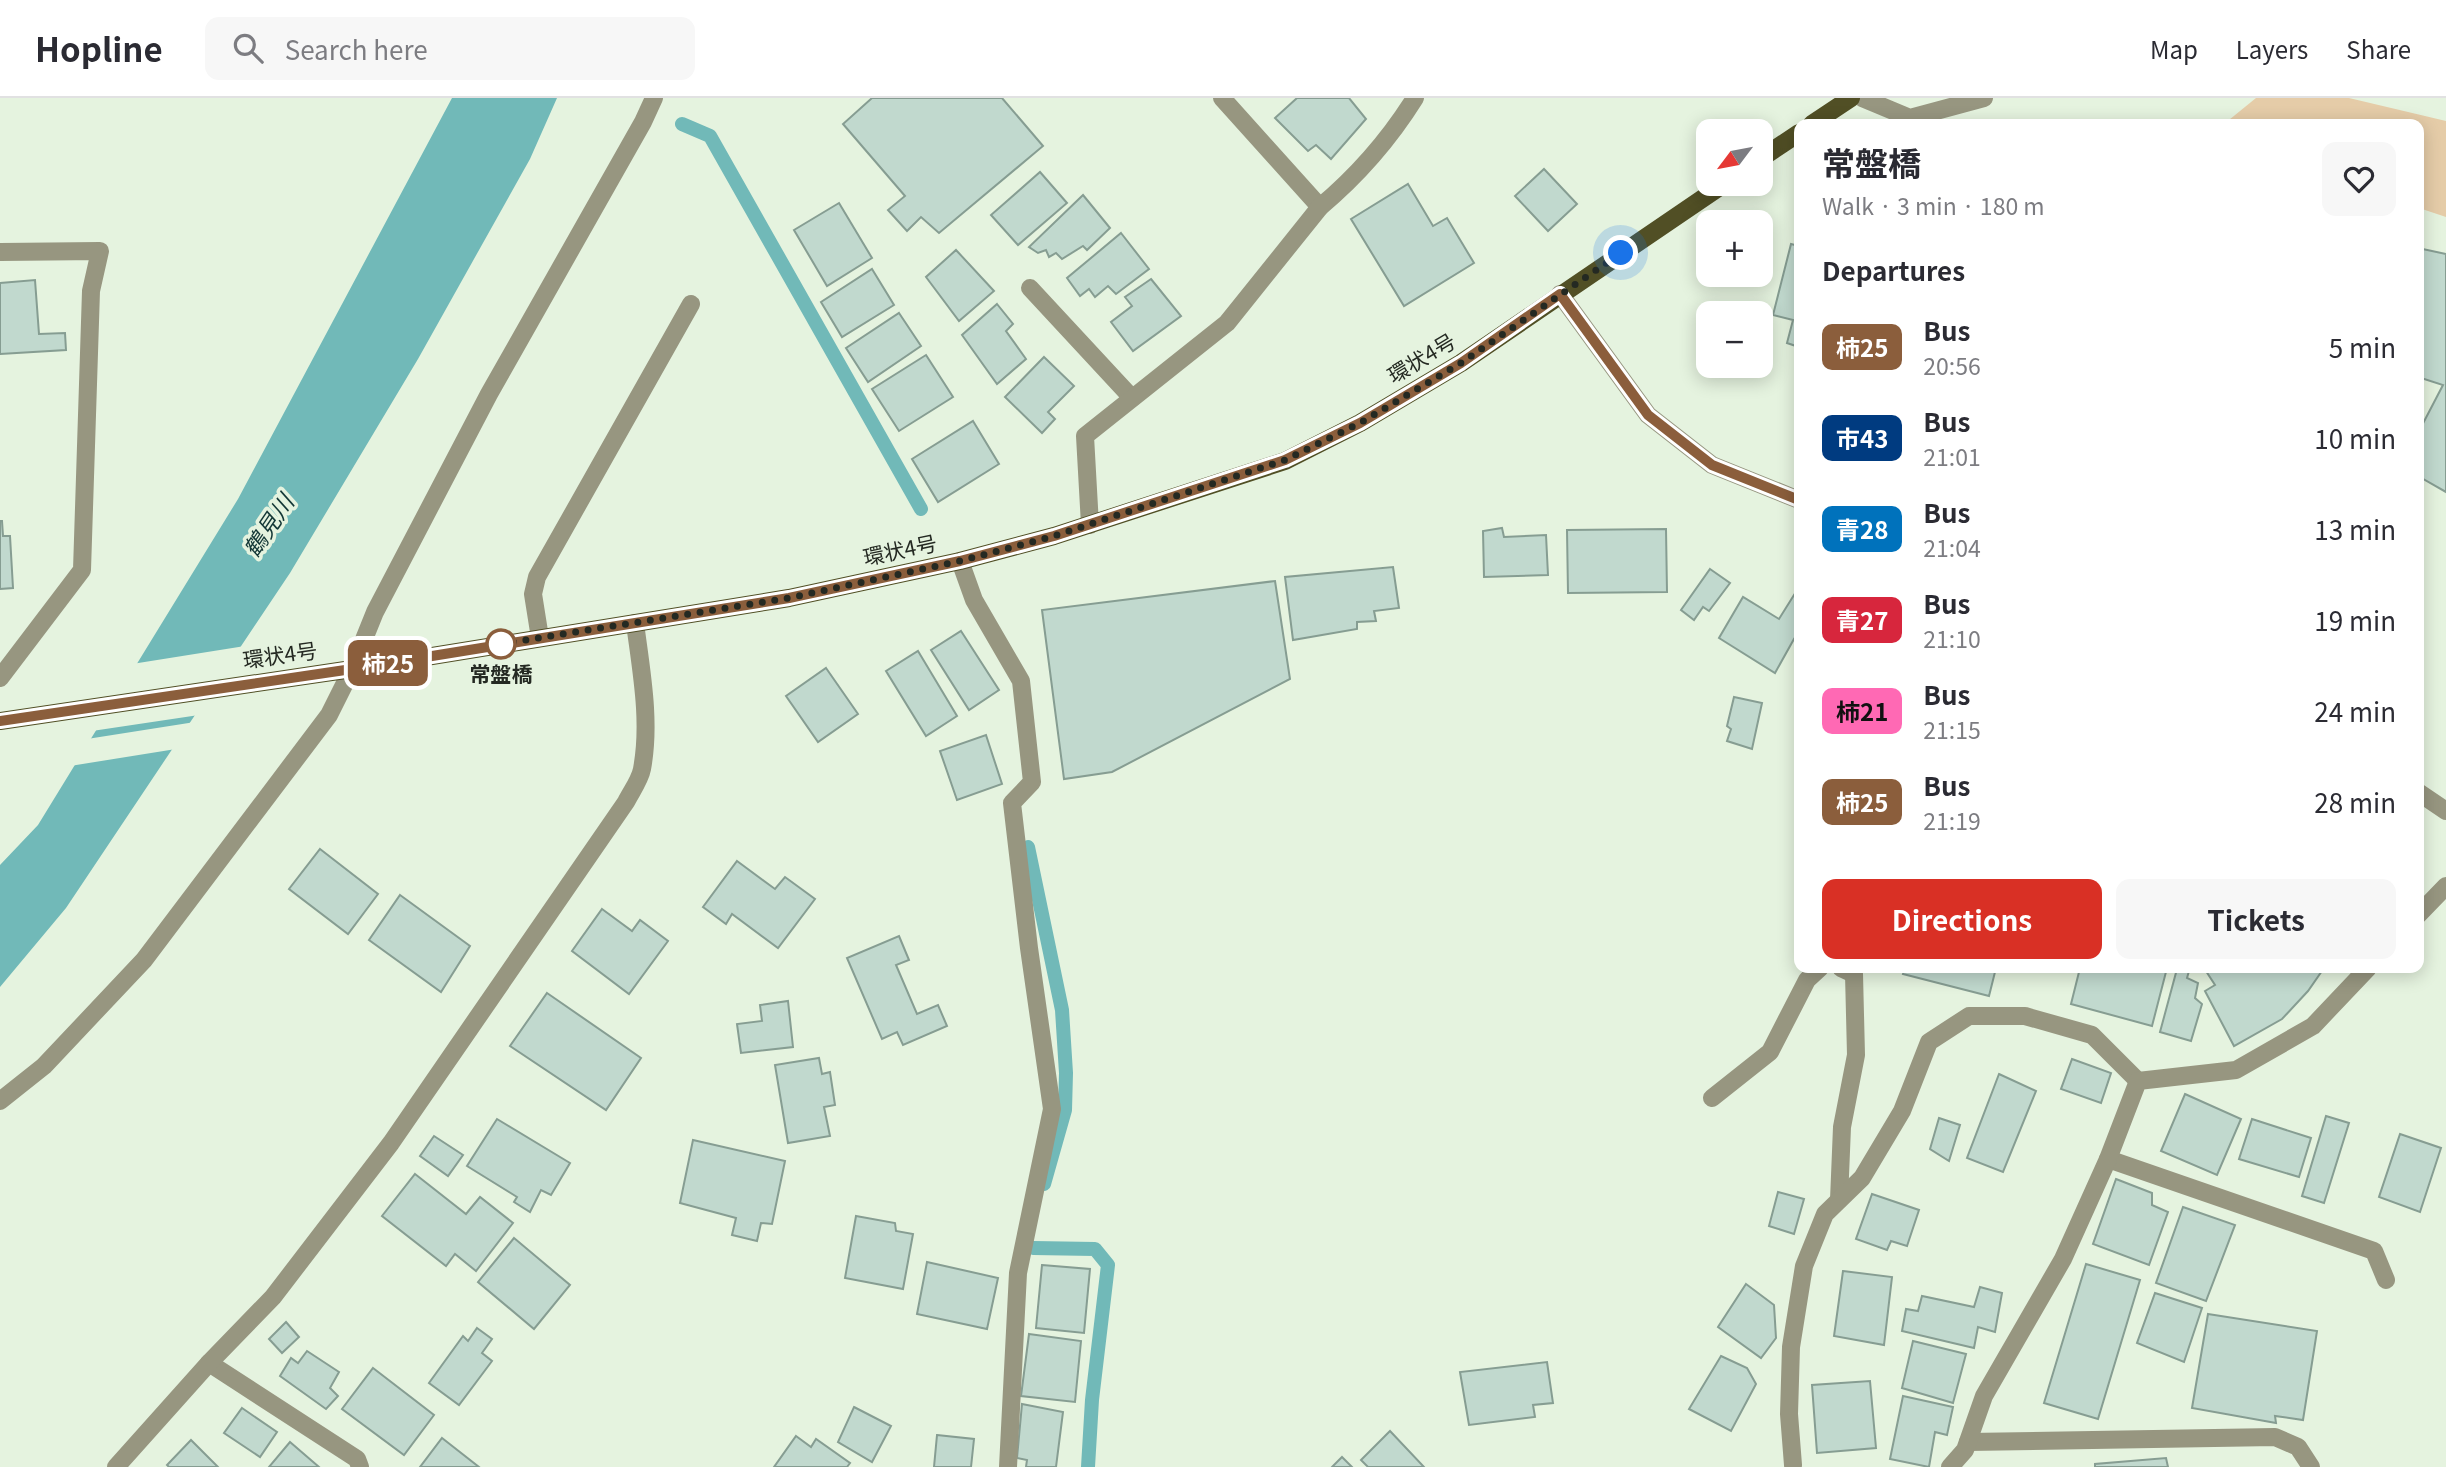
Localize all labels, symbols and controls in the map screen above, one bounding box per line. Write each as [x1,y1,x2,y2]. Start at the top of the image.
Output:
search box [205,17,695,80]
text: Hopline [35,24,163,72]
icon: search [229,29,267,67]
text: Search here [285,30,428,67]
text: Map [2150,31,2198,66]
text: Layers [2236,31,2308,66]
text: Share [2346,31,2411,66]
north arrow [1696,119,1773,196]
map controls [1696,119,1773,378]
text: 常盤橋 [1822,138,1921,186]
button: heart [2322,142,2396,216]
text: Walk · 3 min · 180 m [1822,188,2045,222]
button: + [1696,210,1773,287]
your location [1603,235,1638,270]
text: Departures [1822,251,1965,288]
button: − [1696,301,1773,378]
text: Bus [1923,311,1970,348]
street label: 環状4号 [1381,325,1461,389]
text: 5 min [2329,328,2396,365]
text: 柿25 [1836,329,1888,364]
text: 20:56 [1923,348,1981,382]
text: Bus [1923,402,1970,439]
text: 10 min [2314,419,2396,456]
text: 市43 [1836,420,1888,455]
text: 21:01 [1923,439,1981,473]
water label: 鶴見川 [234,484,302,563]
text: Bus [1923,493,1970,530]
text: 13 min [2314,510,2396,547]
text: 青28 [1836,511,1888,546]
street label: 環状4号 [860,527,939,571]
text: 21:04 [1923,530,1981,564]
text: Bus [1923,584,1970,621]
text: 19 min [2314,601,2396,638]
text: 青27 [1836,602,1888,637]
text: 21:10 [1923,621,1981,655]
marker: 常盤橋 [486,629,516,659]
street label: 環状4号 [241,634,319,674]
line badge: 柿25 [348,640,428,686]
text: 柿25 [362,645,414,680]
place label: 常盤橋 [470,658,533,688]
text: Bus [1923,675,1970,712]
text: 24 min [2314,692,2396,729]
text: 柿21 [1836,693,1888,728]
text: 21:15 [1923,712,1981,746]
text: Bus [1923,766,1970,803]
text: 28 min [2314,783,2396,820]
text: 柿25 [1836,784,1888,819]
text: 21:19 [1923,803,1981,837]
button: Directions [1822,879,2102,959]
button: Tickets [2116,879,2396,959]

